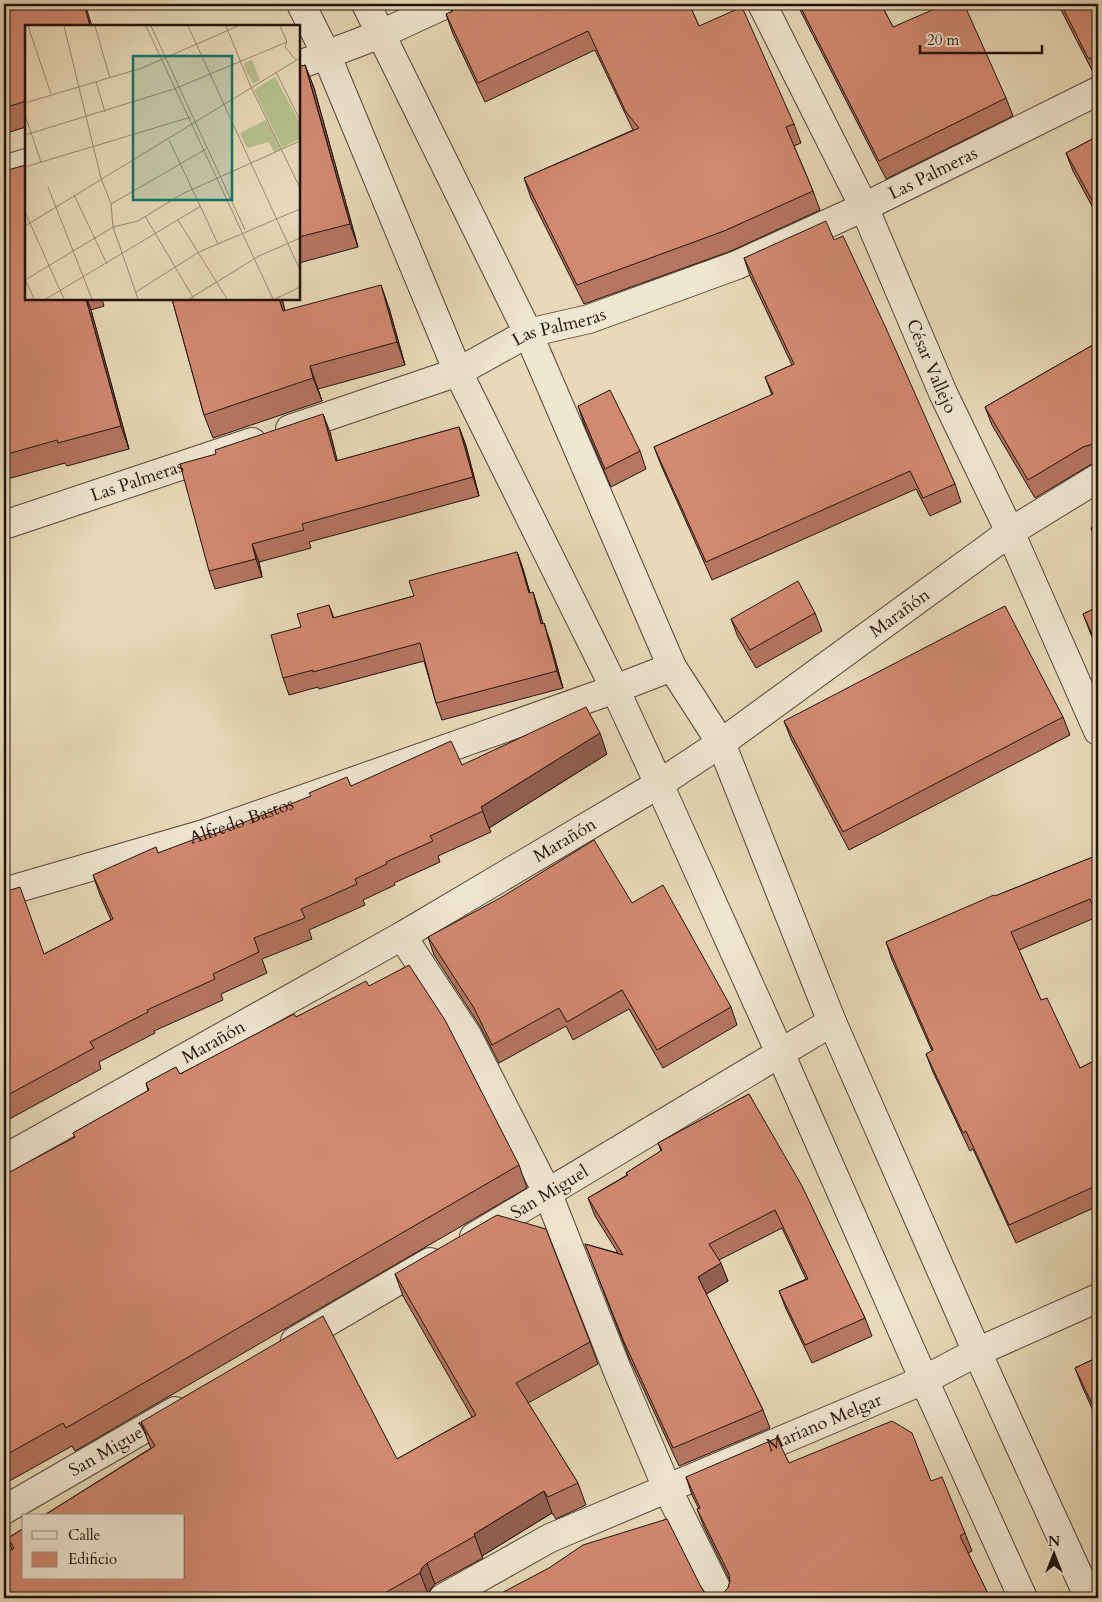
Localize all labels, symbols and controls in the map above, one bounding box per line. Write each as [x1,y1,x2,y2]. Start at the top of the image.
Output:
scale bar [920,22,1042,54]
inset map [25,25,300,300]
text: 20 m [927,30,959,50]
street label: Las Palmeras [884,140,981,206]
street label: Las Palmeras [507,301,609,352]
street label: César Vallejo [900,315,963,418]
street label: Las Palmeras [87,453,186,508]
street label: Marañón [864,582,935,643]
street label: Alfredo Bastos [186,791,297,850]
street label: Marañón [528,811,601,868]
street label: Marañón [177,1013,250,1070]
street label: San Miguel [506,1158,593,1225]
street label: Mariano Melgar [762,1387,886,1458]
street label: San Miguel [64,1417,152,1482]
legend [22,1514,185,1580]
text: Calle [68,1525,101,1545]
north arrow [1030,1530,1080,1580]
text: N [1048,1532,1060,1551]
text: Edificio [68,1549,117,1569]

